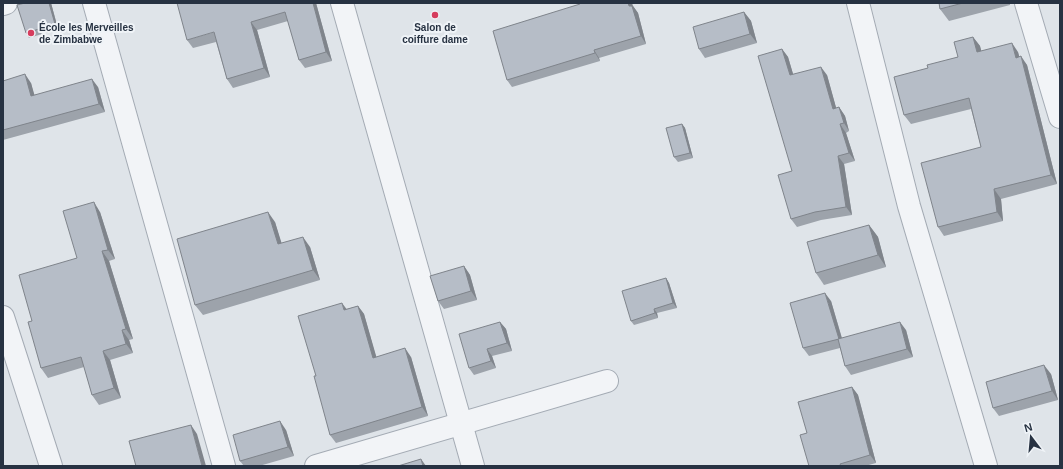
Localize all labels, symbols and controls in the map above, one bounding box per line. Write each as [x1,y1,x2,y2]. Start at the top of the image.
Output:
marker: Salon de coiffure dame [430,10,440,20]
place label: École les Merveilles de Zimbabwe [39,21,134,45]
place label: Salon de coiffure dame [402,22,468,45]
marker: École les Merveilles de Zimbabwe [26,28,36,38]
north arrow [1011,417,1051,457]
text: N [1023,421,1034,434]

